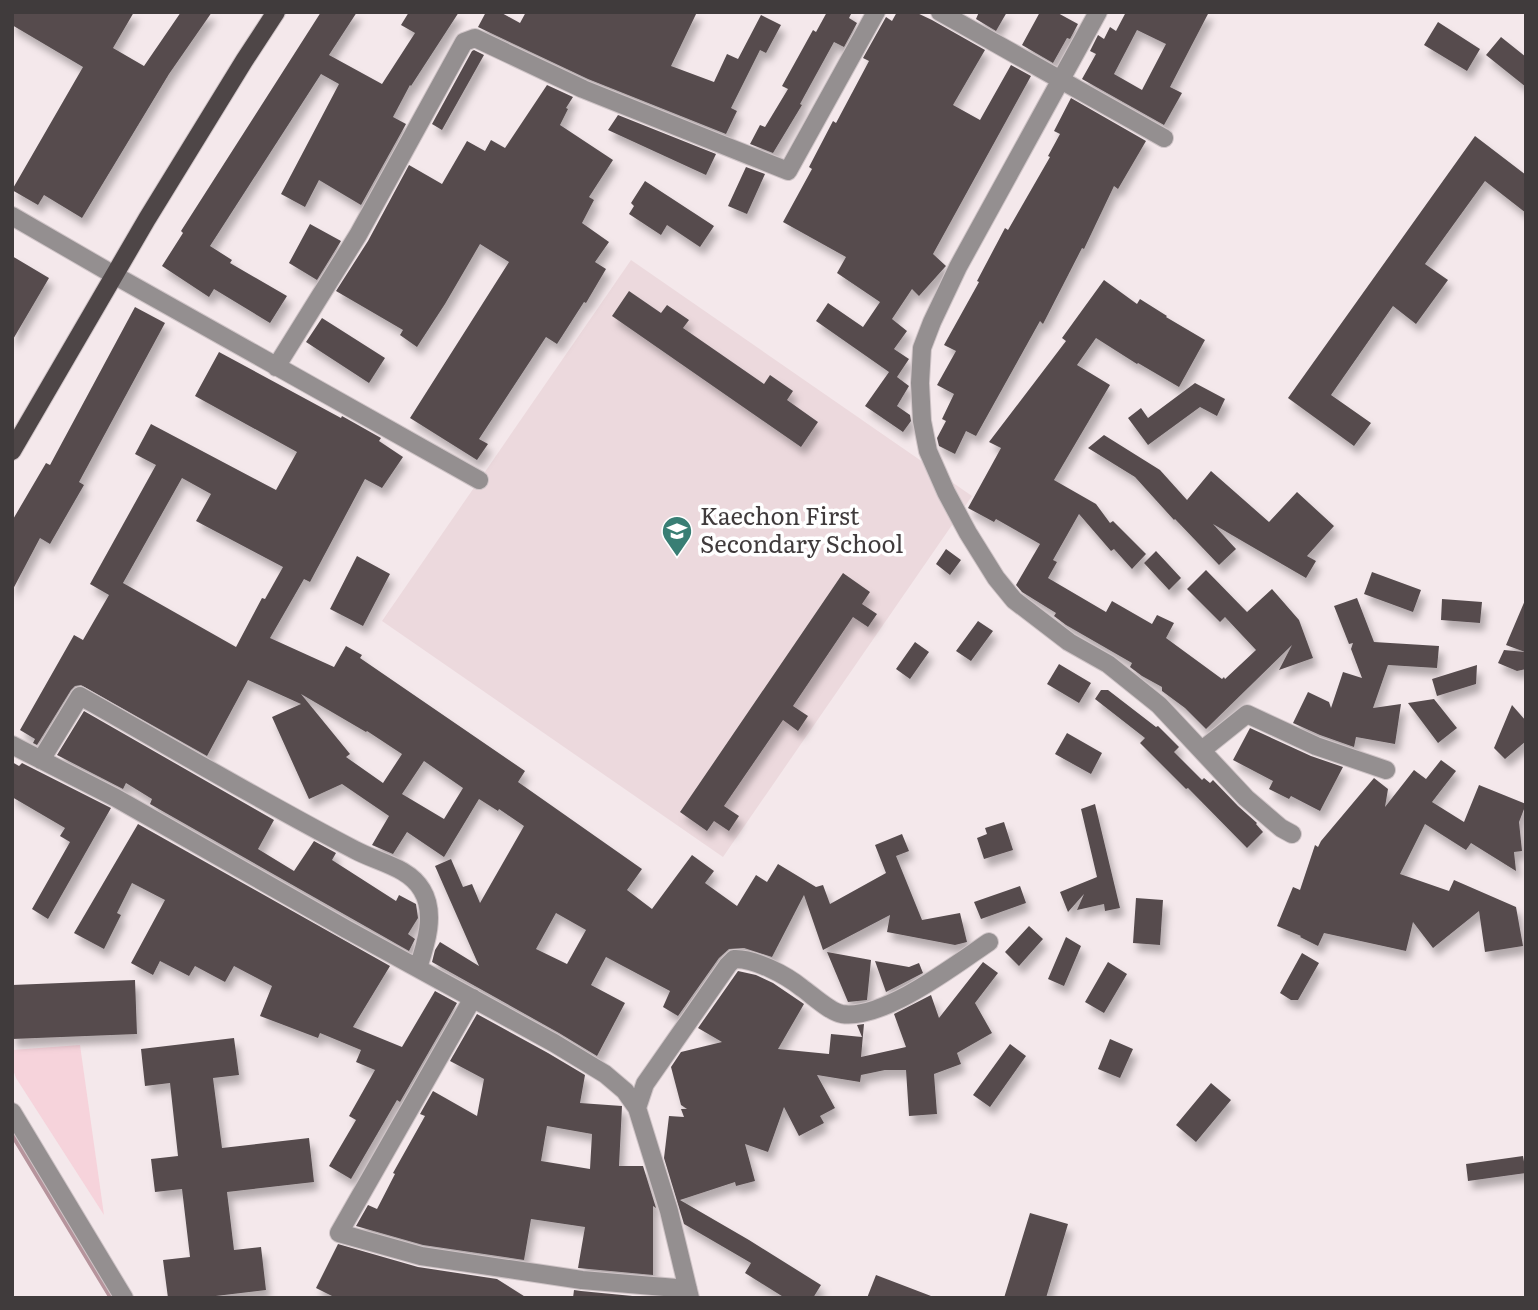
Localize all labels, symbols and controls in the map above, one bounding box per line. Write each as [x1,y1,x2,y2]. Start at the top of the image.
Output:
place label: Kaechon First Secondary School [700,497,903,560]
school or university icon: Kaechon First Secondary School [660,514,694,558]

